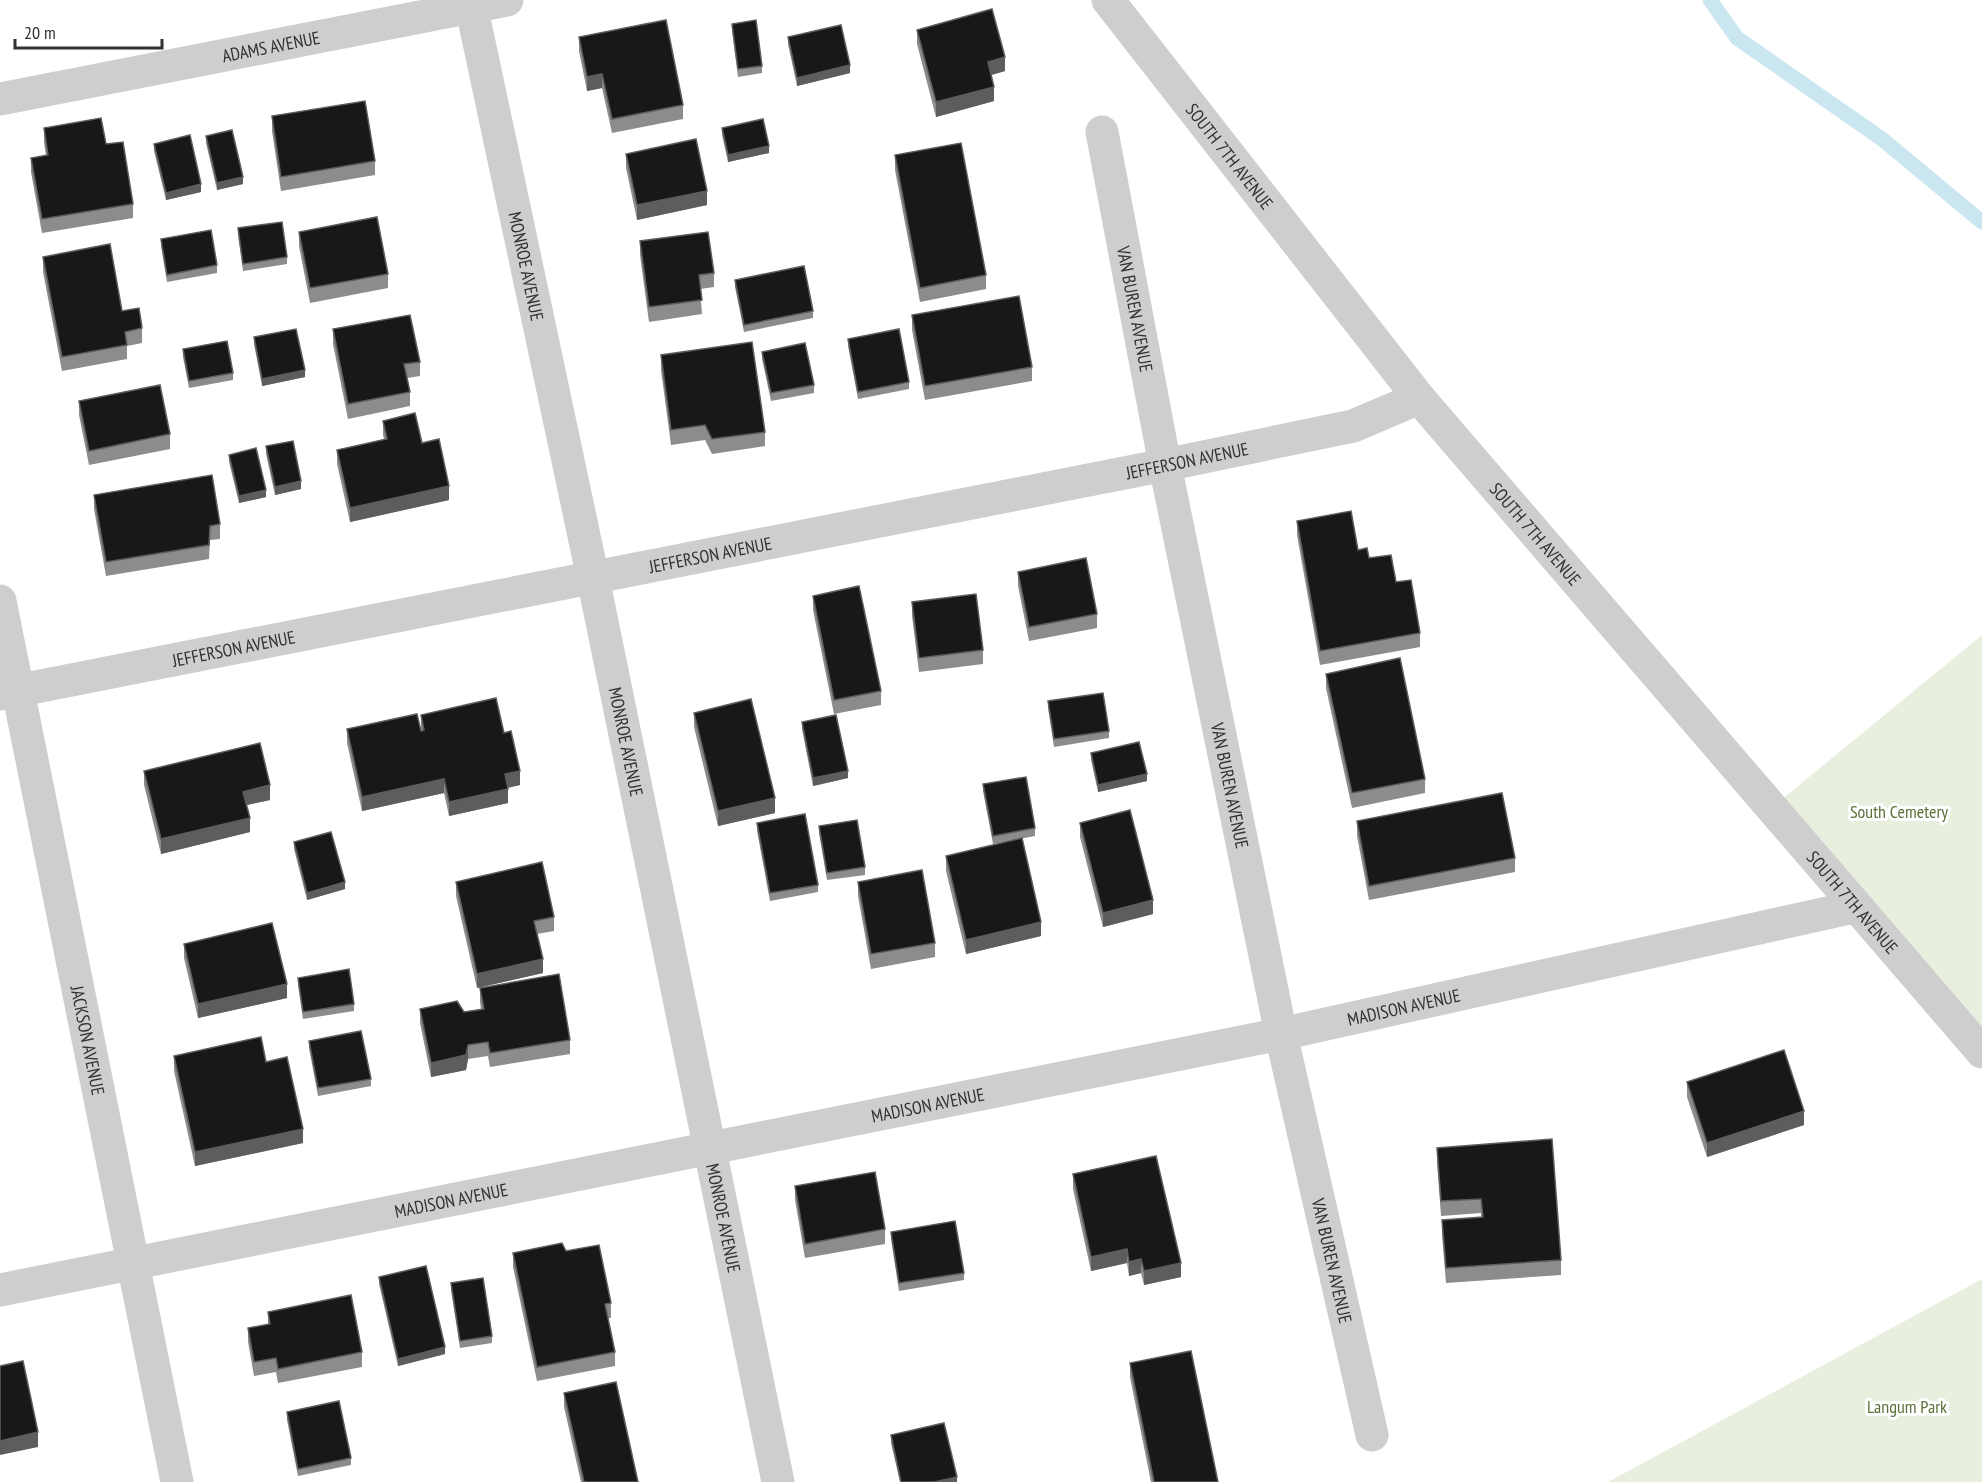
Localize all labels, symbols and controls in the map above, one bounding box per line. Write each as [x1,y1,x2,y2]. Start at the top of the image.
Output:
scale bar [15,12,162,50]
text: 20 m [24,21,56,44]
street label: ADAMS AVENUE [220,25,322,67]
street label: SOUTH 7TH AVENUE [1181,98,1279,214]
street label: MONROE AVENUE [504,209,549,323]
street label: VAN BUREN AVENUE [1112,243,1159,374]
street label: JEFFERSON AVENUE [1123,436,1251,484]
street label: SOUTH 7TH AVENUE [1485,477,1586,590]
street label: JEFFERSON AVENUE [646,531,774,578]
street label: JEFFERSON AVENUE [169,625,297,672]
street label: MONROE AVENUE [604,685,649,798]
street label: VAN BUREN AVENUE [1206,720,1254,850]
park label: South Cemetery [1850,800,1948,823]
street label: SOUTH 7TH AVENUE [1802,846,1903,958]
street label: JACKSON AVENUE [66,983,110,1097]
street label: MADISON AVENUE [1345,983,1462,1030]
street label: MADISON AVENUE [869,1082,986,1127]
street label: MONROE AVENUE [702,1161,746,1274]
street label: MADISON AVENUE [392,1177,510,1222]
street label: VAN BUREN AVENUE [1307,1195,1358,1325]
park label: Langum Park [1867,1395,1947,1418]

